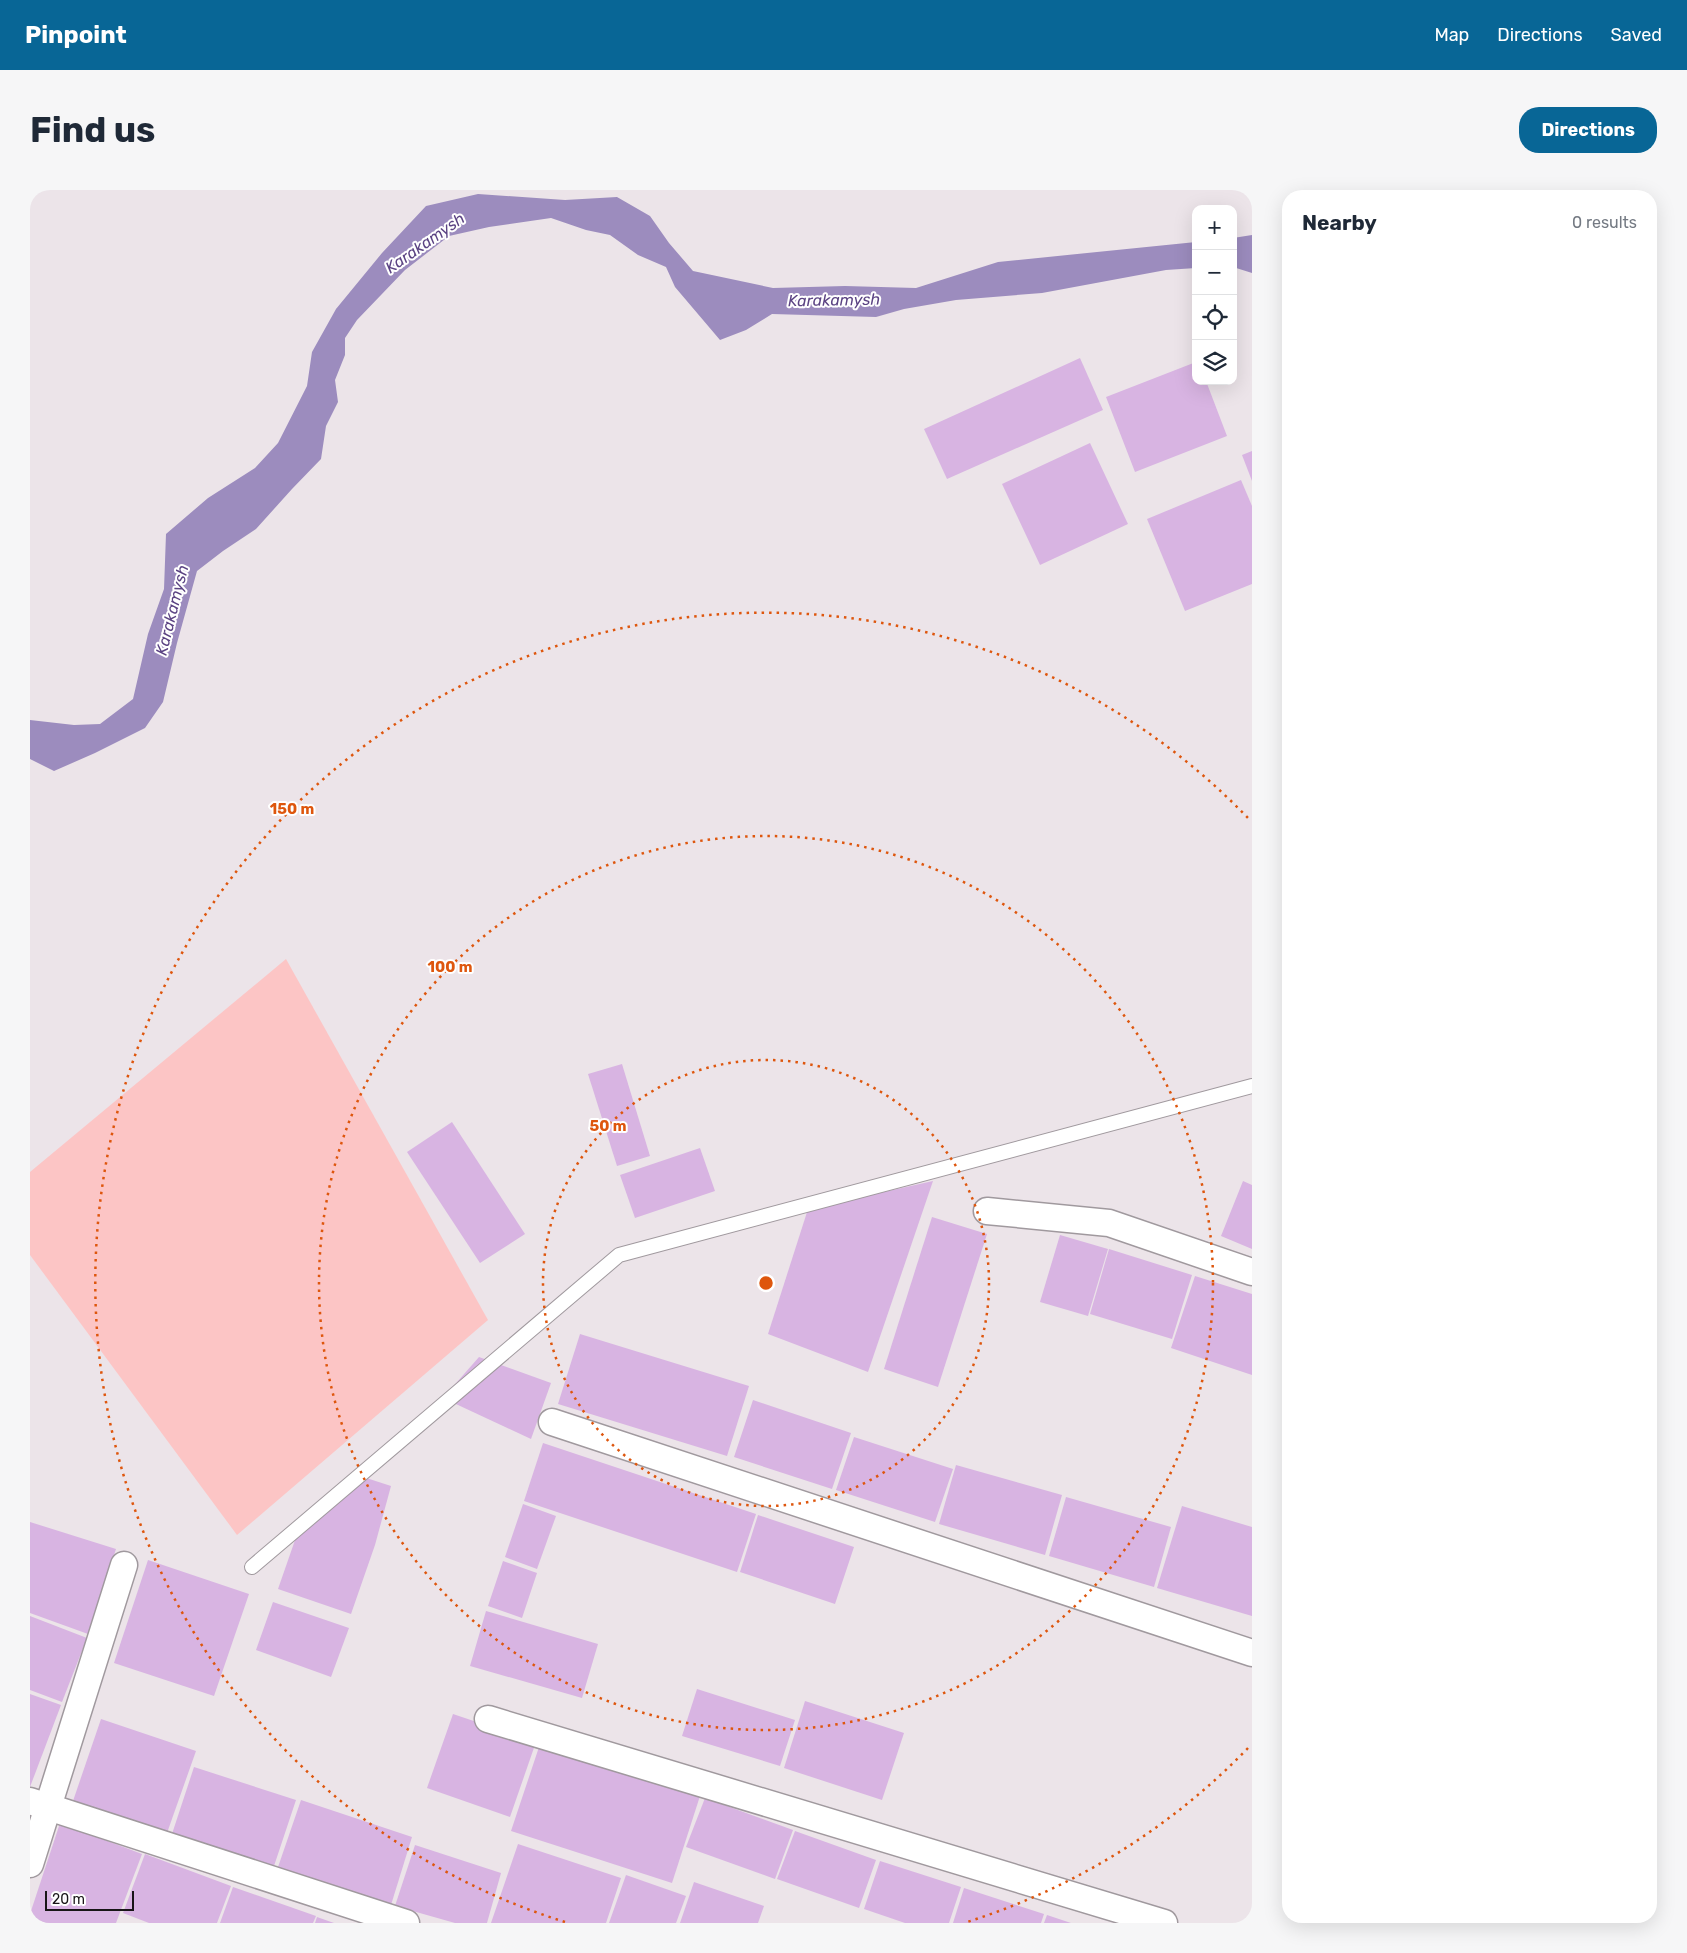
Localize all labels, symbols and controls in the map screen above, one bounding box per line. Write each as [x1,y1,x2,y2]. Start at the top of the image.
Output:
text: Pinpoint [25,21,127,49]
text: Map [1434,24,1469,46]
text: Directions [1497,24,1583,46]
text: Saved [1611,24,1662,46]
button: Directions [1519,107,1657,153]
text: Find us [30,109,155,151]
map controls [1192,205,1237,385]
button: + [1192,205,1237,250]
water label: Karakamysh [382,209,468,277]
text: Nearby [1302,210,1377,235]
text: 0 results [1572,213,1637,232]
button: − [1192,250,1237,295]
water label: Karakamysh [788,290,880,310]
button: locate [1192,295,1237,340]
button: layers [1192,340,1237,385]
water label: Karakamysh [152,563,192,657]
text: 150 m [270,800,314,818]
text: 100 m [428,958,472,976]
text: 50 m [590,1117,626,1135]
centre of rings [757,1274,775,1292]
scale bar [45,1888,134,1911]
text: 20 m [52,1891,85,1908]

